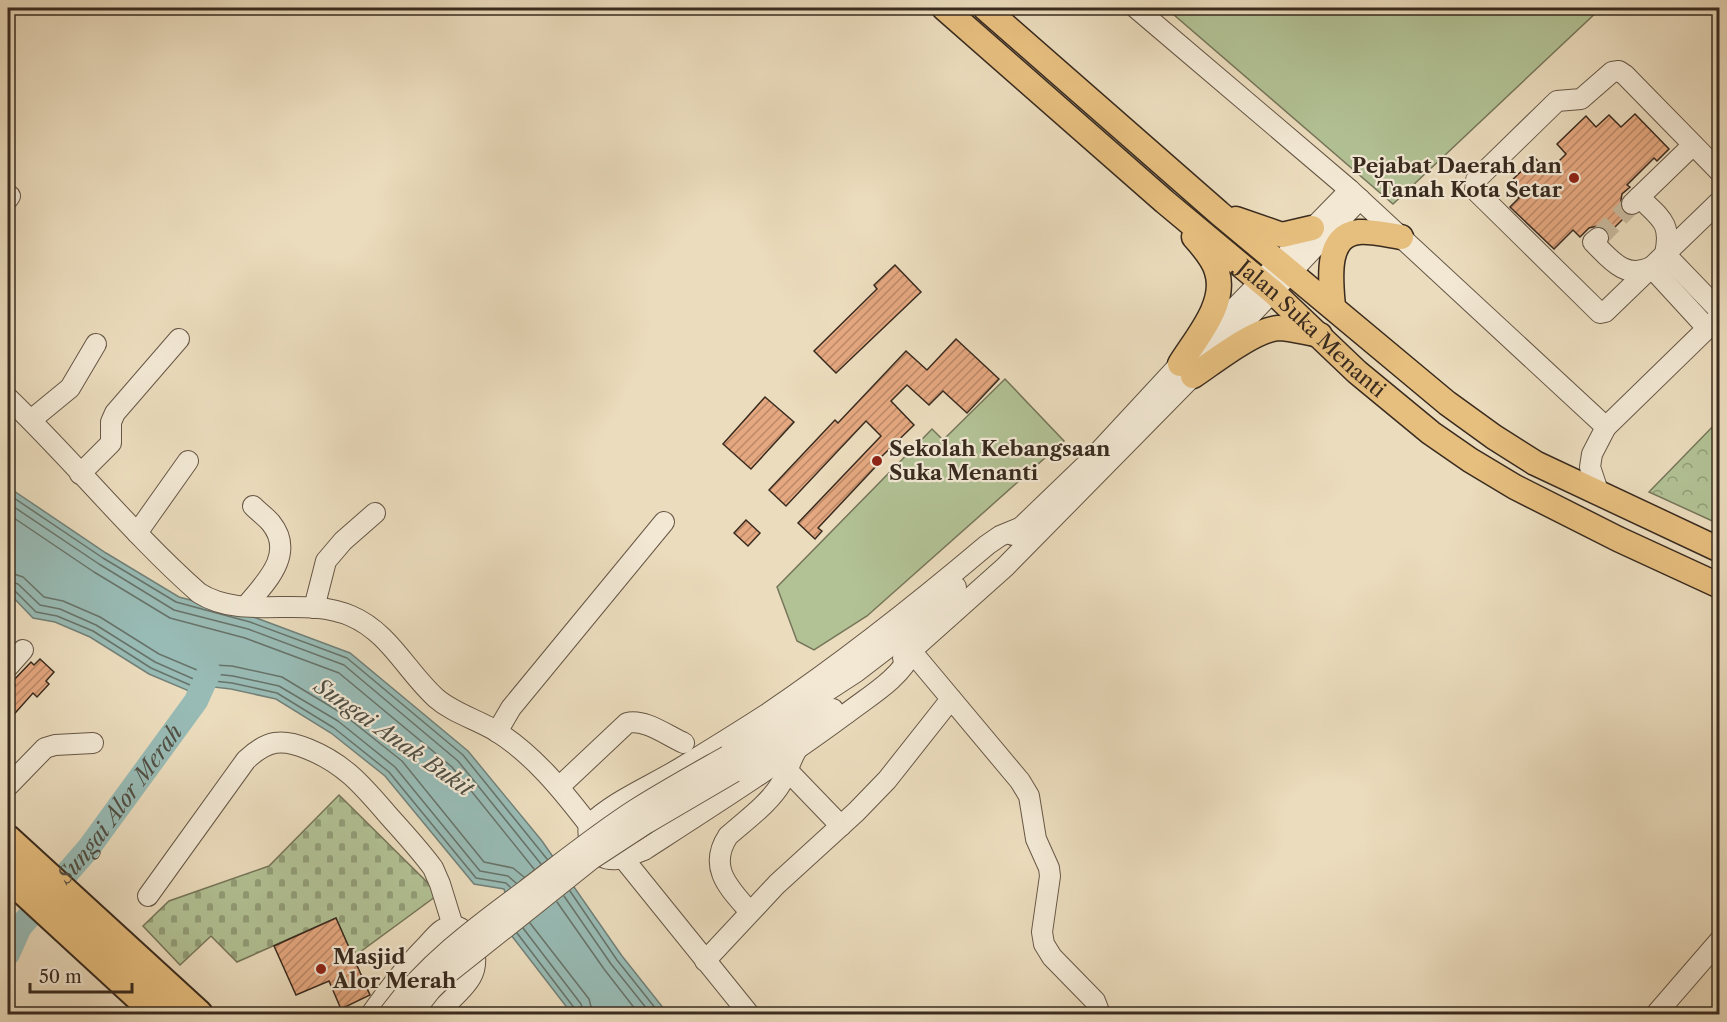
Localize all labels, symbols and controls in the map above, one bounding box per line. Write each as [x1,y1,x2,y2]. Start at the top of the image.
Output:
place label: Pejabat Daerah dan Tanah Kota Setar [1352,153,1563,202]
marker: Pejabat Daerah dan Tanah Kota Setar [1567,171,1581,185]
street label: Jalan Suka Menanti [1230,253,1391,402]
place label: Sekolah Kebangsaan Suka Menanti [889,436,1111,485]
marker: Sekolah Kebangsaan Suka Menanti [870,454,884,468]
water label: Sungai Anak Bukit [307,671,479,803]
water label: Sungai Alor Merah [50,720,188,890]
place label: Masjid Alor Merah [332,944,457,993]
scale bar [30,956,132,994]
marker: Masjid Alor Merah [314,962,328,976]
text: 50 m [39,966,82,988]

